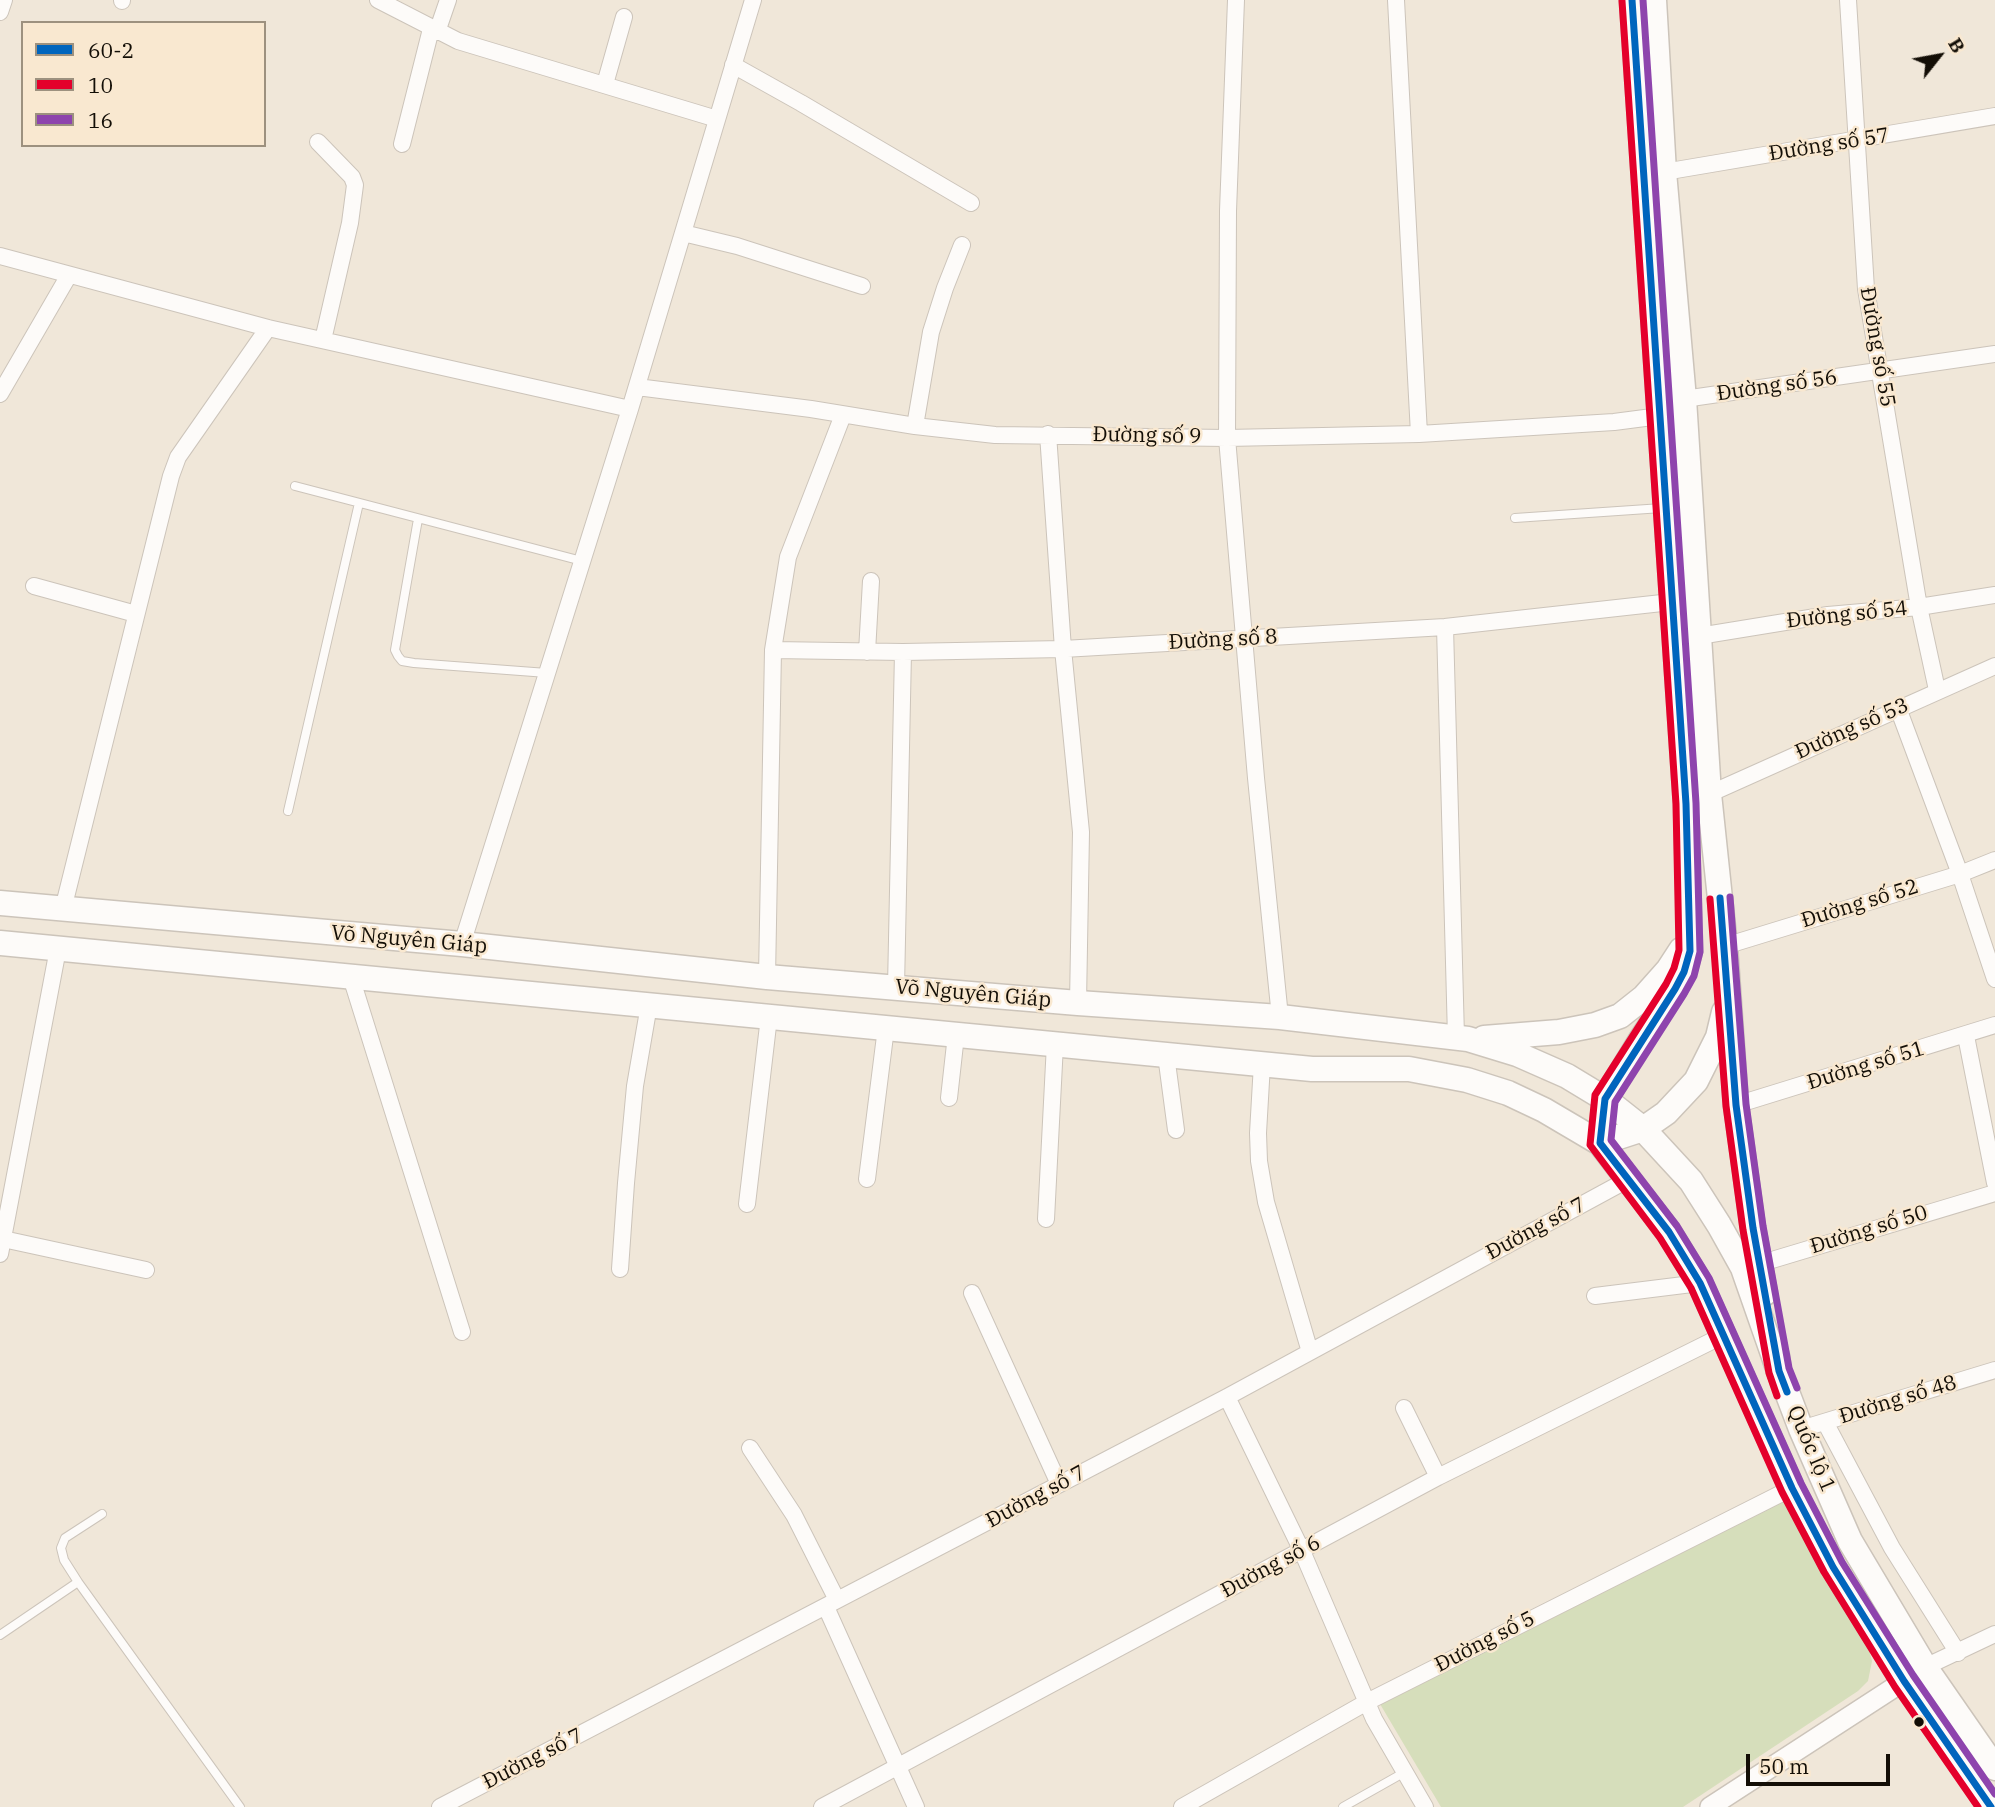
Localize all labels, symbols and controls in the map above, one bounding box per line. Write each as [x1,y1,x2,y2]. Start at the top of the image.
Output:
legend [21,21,266,147]
north arrow [1904,21,1974,91]
text: B [1943,33,1971,57]
text: 60-2 [88,36,134,64]
text: 10 [88,71,113,99]
text: 16 [88,106,113,134]
street label: Đường số 57 [1767,123,1891,167]
street label: Đường số 55 [1854,285,1900,409]
street label: Đường số 56 [1715,365,1839,407]
street label: Đường số 9 [1092,422,1202,450]
street label: Đường số 54 [1785,596,1909,634]
street label: Đường số 8 [1168,625,1278,655]
street label: Đường số 53 [1791,693,1913,765]
street label: Đường số 52 [1798,874,1922,934]
street label: Võ Nguyên Giáp [330,921,488,959]
street label: Võ Nguyên Giáp [894,975,1052,1013]
street label: Đường số 51 [1804,1036,1928,1096]
street label: Đường số 7 [1482,1192,1590,1266]
street label: Đường số 50 [1807,1200,1931,1260]
street label: Đường số 48 [1836,1370,1960,1430]
street label: Quốc lộ 1 [1782,1402,1840,1496]
street label: Đường số 7 [982,1460,1090,1534]
street label: Đường số 6 [1217,1530,1325,1604]
street label: Đường số 5 [1431,1606,1539,1678]
unlabelled marker [1912,1715,1926,1729]
street label: Đường số 7 [479,1723,587,1795]
scale bar [1750,1741,1894,1785]
text: 50 m [1759,1752,1809,1780]

